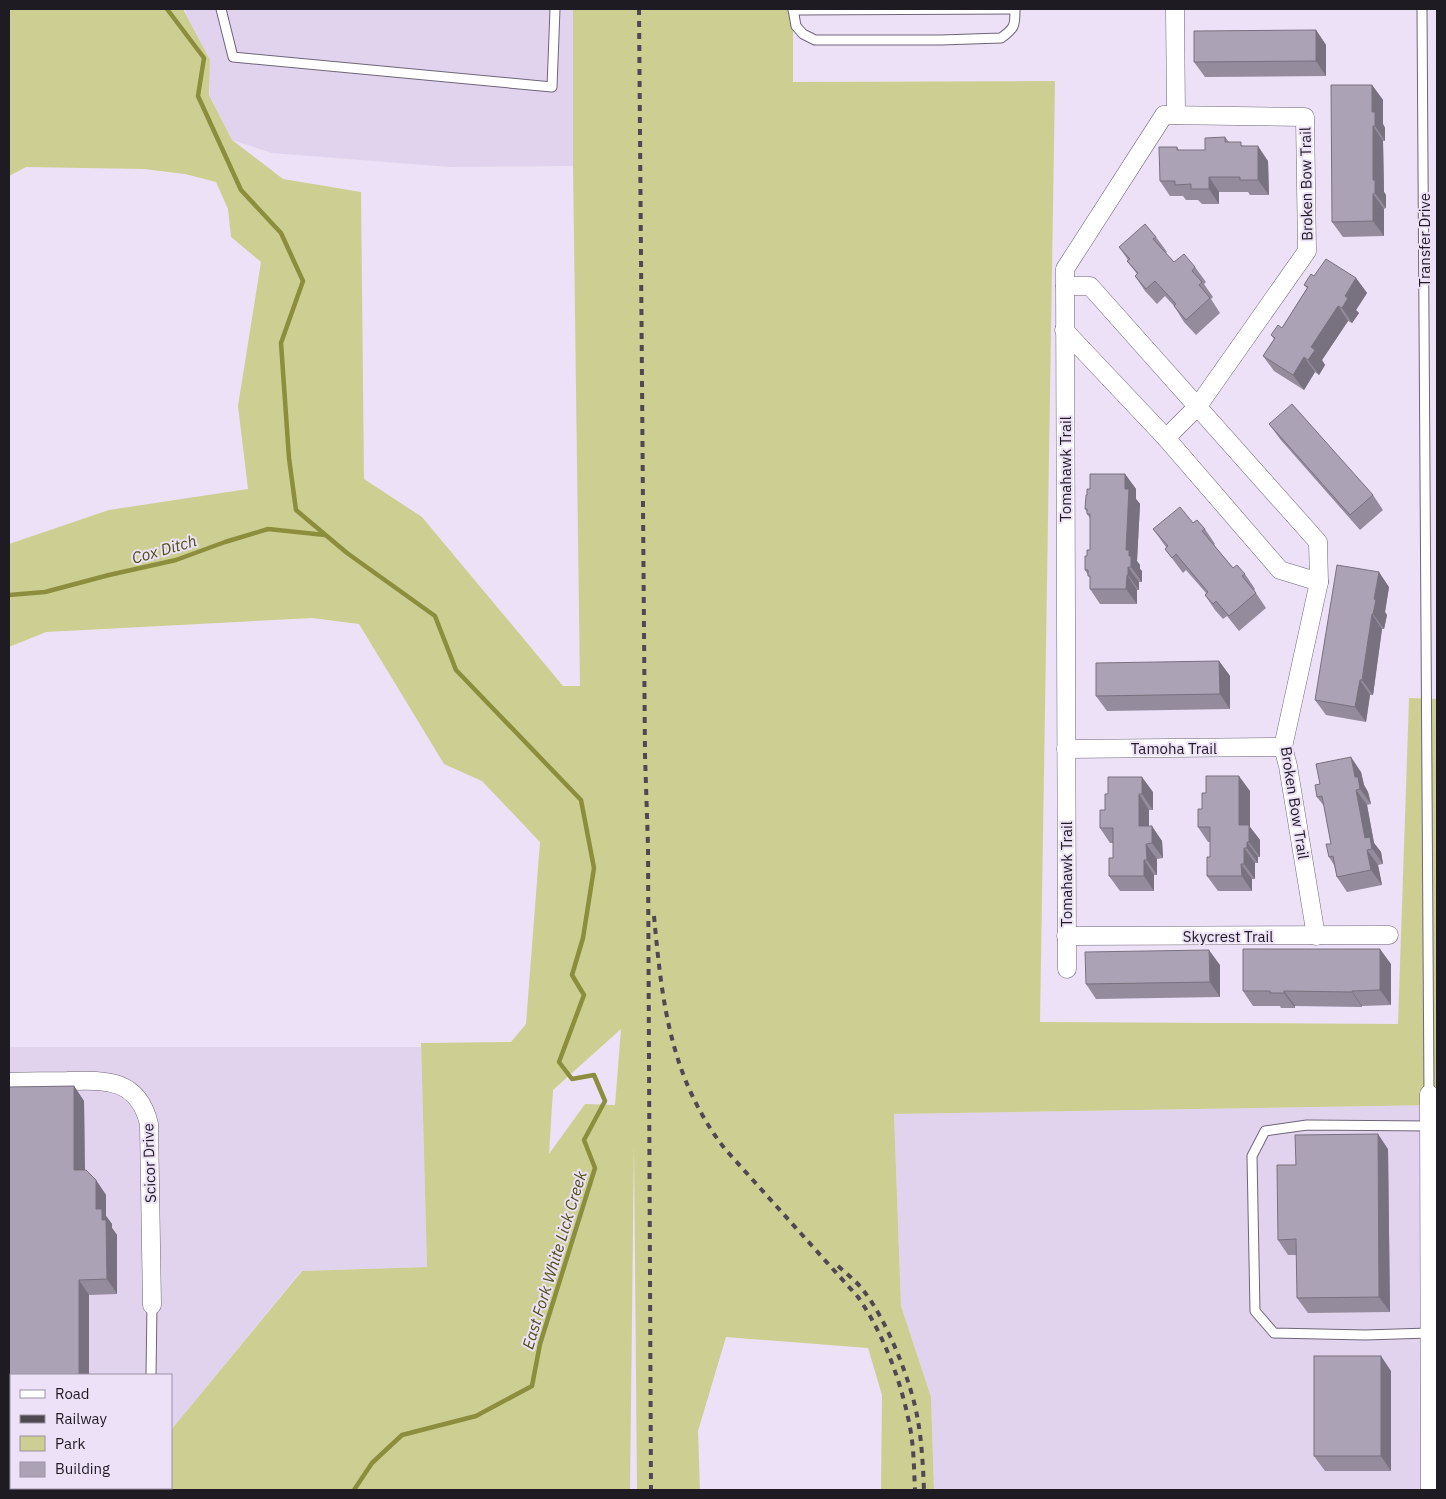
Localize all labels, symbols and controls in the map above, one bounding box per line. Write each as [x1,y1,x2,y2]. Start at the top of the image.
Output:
street label: Broken Bow Trail [1296,127,1316,241]
street label: Transfer Drive [1415,193,1434,287]
street label: Tomahawk Trail [1056,416,1075,522]
water label: Cox Ditch [129,530,199,568]
street label: Tamoha Trail [1131,739,1217,758]
street label: Broken Bow Trail [1277,745,1313,861]
street label: Tomahawk Trail [1057,821,1076,927]
street label: Skycrest Trail [1183,927,1273,946]
street label: Scicor Drive [138,1123,160,1203]
water label: East Fork White Lick Creek [517,1168,591,1352]
legend [10,1374,172,1489]
text: Road [55,1384,90,1403]
text: Railway [55,1409,108,1428]
text: Park [55,1434,85,1453]
text: Building [55,1459,110,1478]

